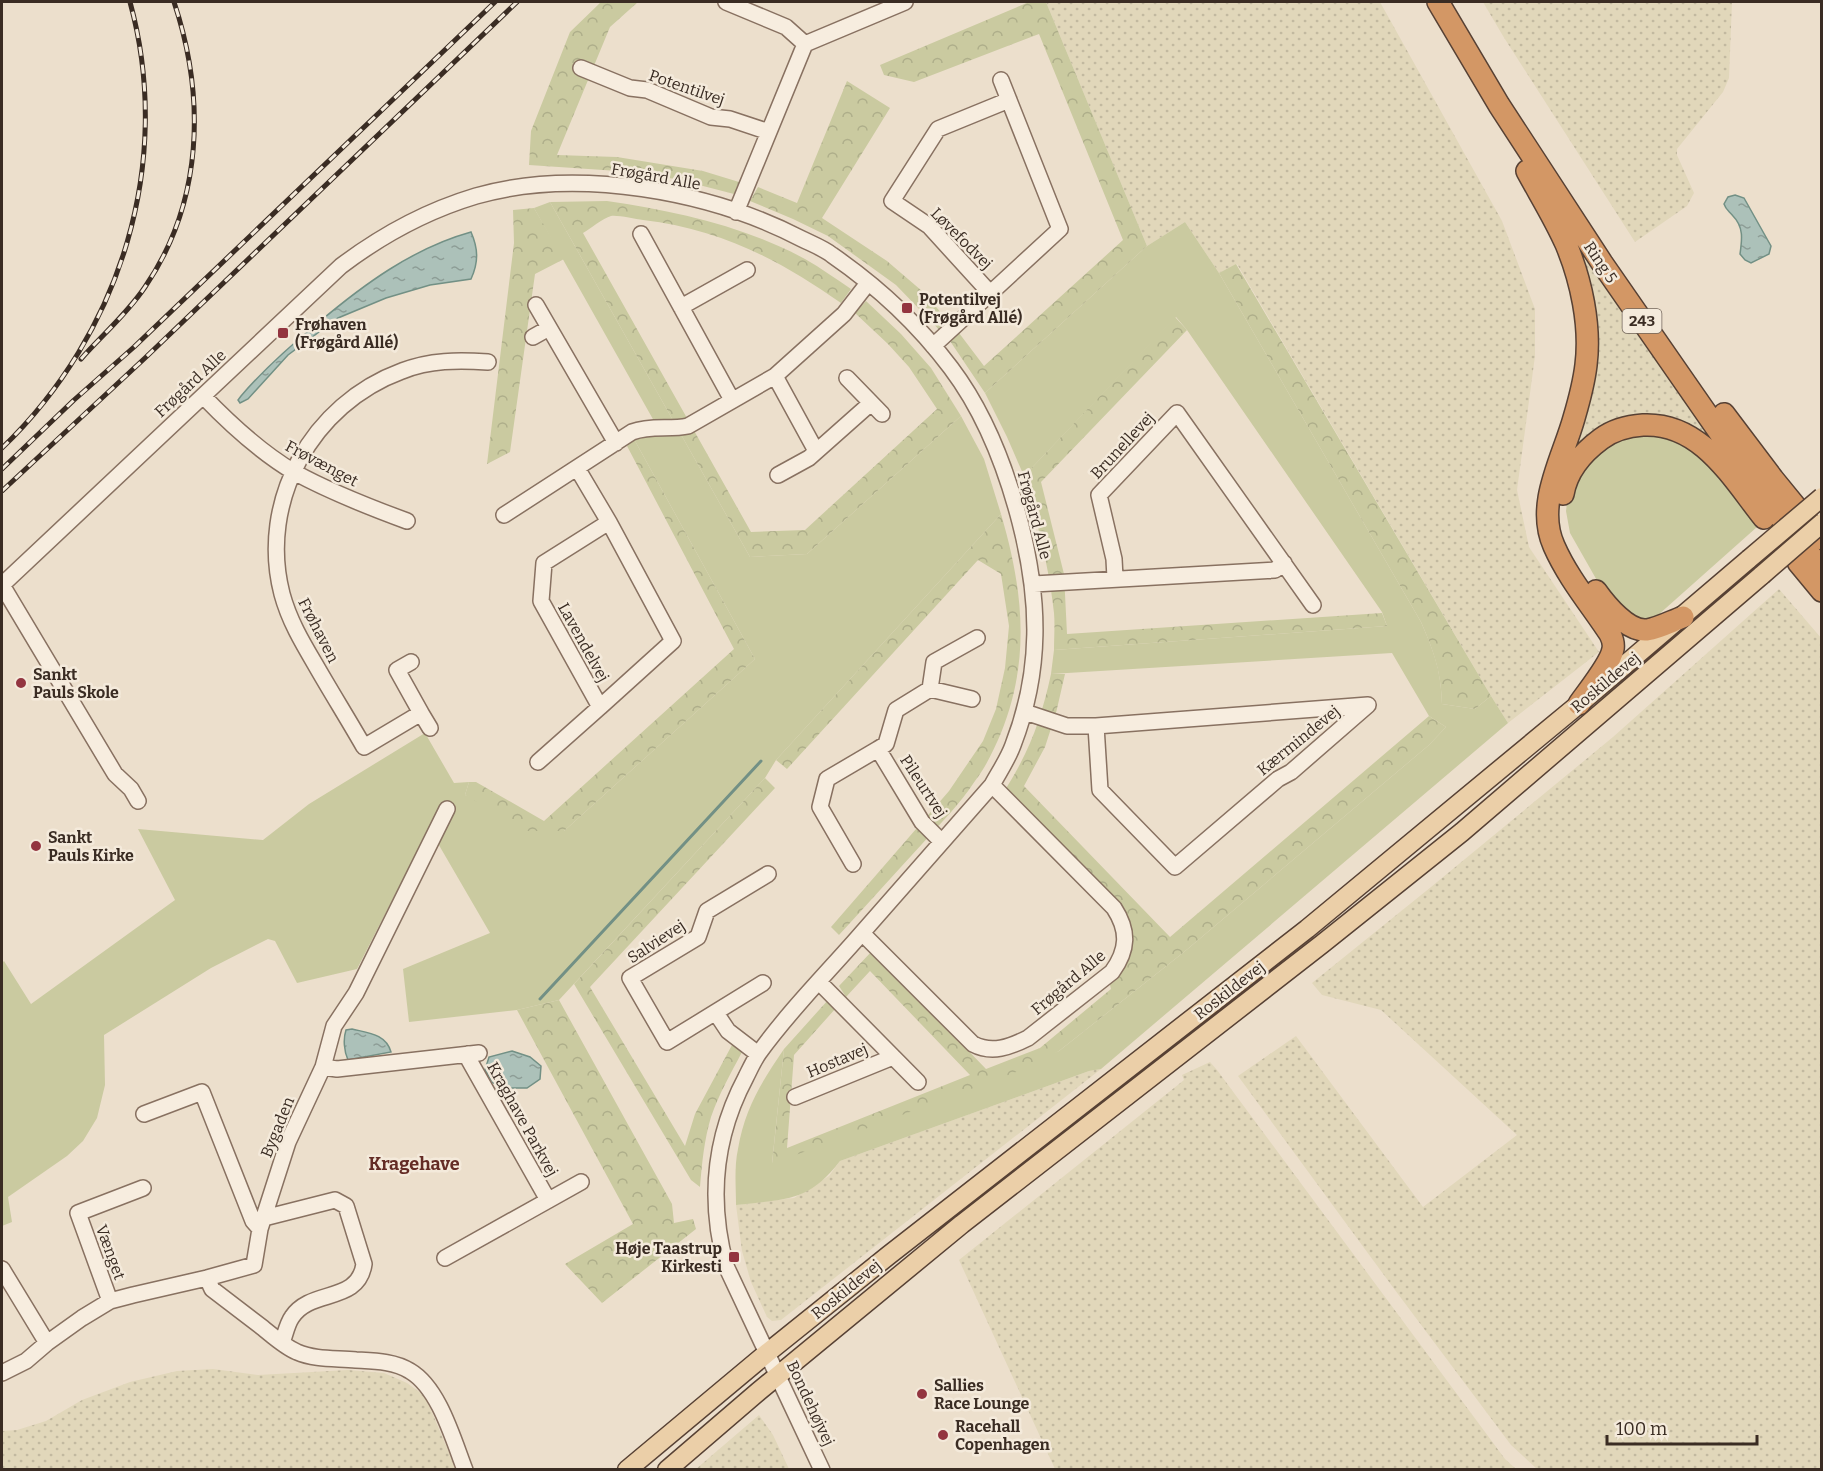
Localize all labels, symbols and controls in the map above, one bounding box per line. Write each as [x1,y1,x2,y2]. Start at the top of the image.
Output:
street label: Potentilvej [647,66,727,109]
street label: Frøgård Alle [610,159,702,194]
street label: Løvefodvej [927,204,996,273]
street label: Ring 5 [1580,238,1621,287]
place label: Potentilvej (Frøgård Allé) [919,290,1022,327]
marker: Potentilvej (Frøgård Allé) [900,301,914,315]
road number: 243 [1622,309,1662,333]
place label: Frøhaven (Frøgård Allé) [295,315,398,352]
marker: Frøhaven (Frøgård Allé) [276,326,290,340]
street label: Frøgård Alle [151,345,230,421]
street label: Brunellevej [1087,408,1158,483]
street label: Frøvænget [282,436,362,491]
street label: Frøgård Alle [1014,469,1055,561]
street label: Frøhaven [294,595,343,666]
street label: Lavendelvej [554,599,613,685]
street label: Roskildevej [1567,648,1644,717]
place label: Sankt Pauls Skole [33,665,119,702]
marker: Sankt Pauls Skole [14,676,28,690]
street label: Kærmindevej [1253,701,1343,779]
street label: Pileurtvej [896,751,951,821]
place label: Sankt Pauls Kirke [48,828,134,865]
marker: Sankt Pauls Kirke [29,839,43,853]
street label: Salvievej [624,916,689,967]
street label: Frøgård Alle [1027,946,1109,1019]
street label: Roskildevej [1190,957,1268,1024]
street label: Hostavej [804,1039,870,1082]
street label: Kraghave Parkvej [483,1059,562,1180]
street label: Bygaden [257,1094,298,1160]
district label: Kragehave [368,1153,460,1175]
street label: Vænget [92,1222,129,1282]
place label: Høje Taastrup Kirkesti [615,1239,722,1276]
marker: Høje Taastrup Kirkesti [727,1250,741,1264]
street label: Roskildevej [808,1256,885,1323]
street label: Bondehøjvej [783,1358,839,1449]
place label: Sallies Race Lounge [934,1376,1030,1413]
marker: Sallies Race Lounge [915,1387,929,1401]
scale bar [1607,1408,1757,1446]
place label: Racehall Copenhagen [955,1417,1051,1454]
text: 100 m [1616,1418,1667,1440]
marker: Racehall Copenhagen [936,1428,950,1442]

